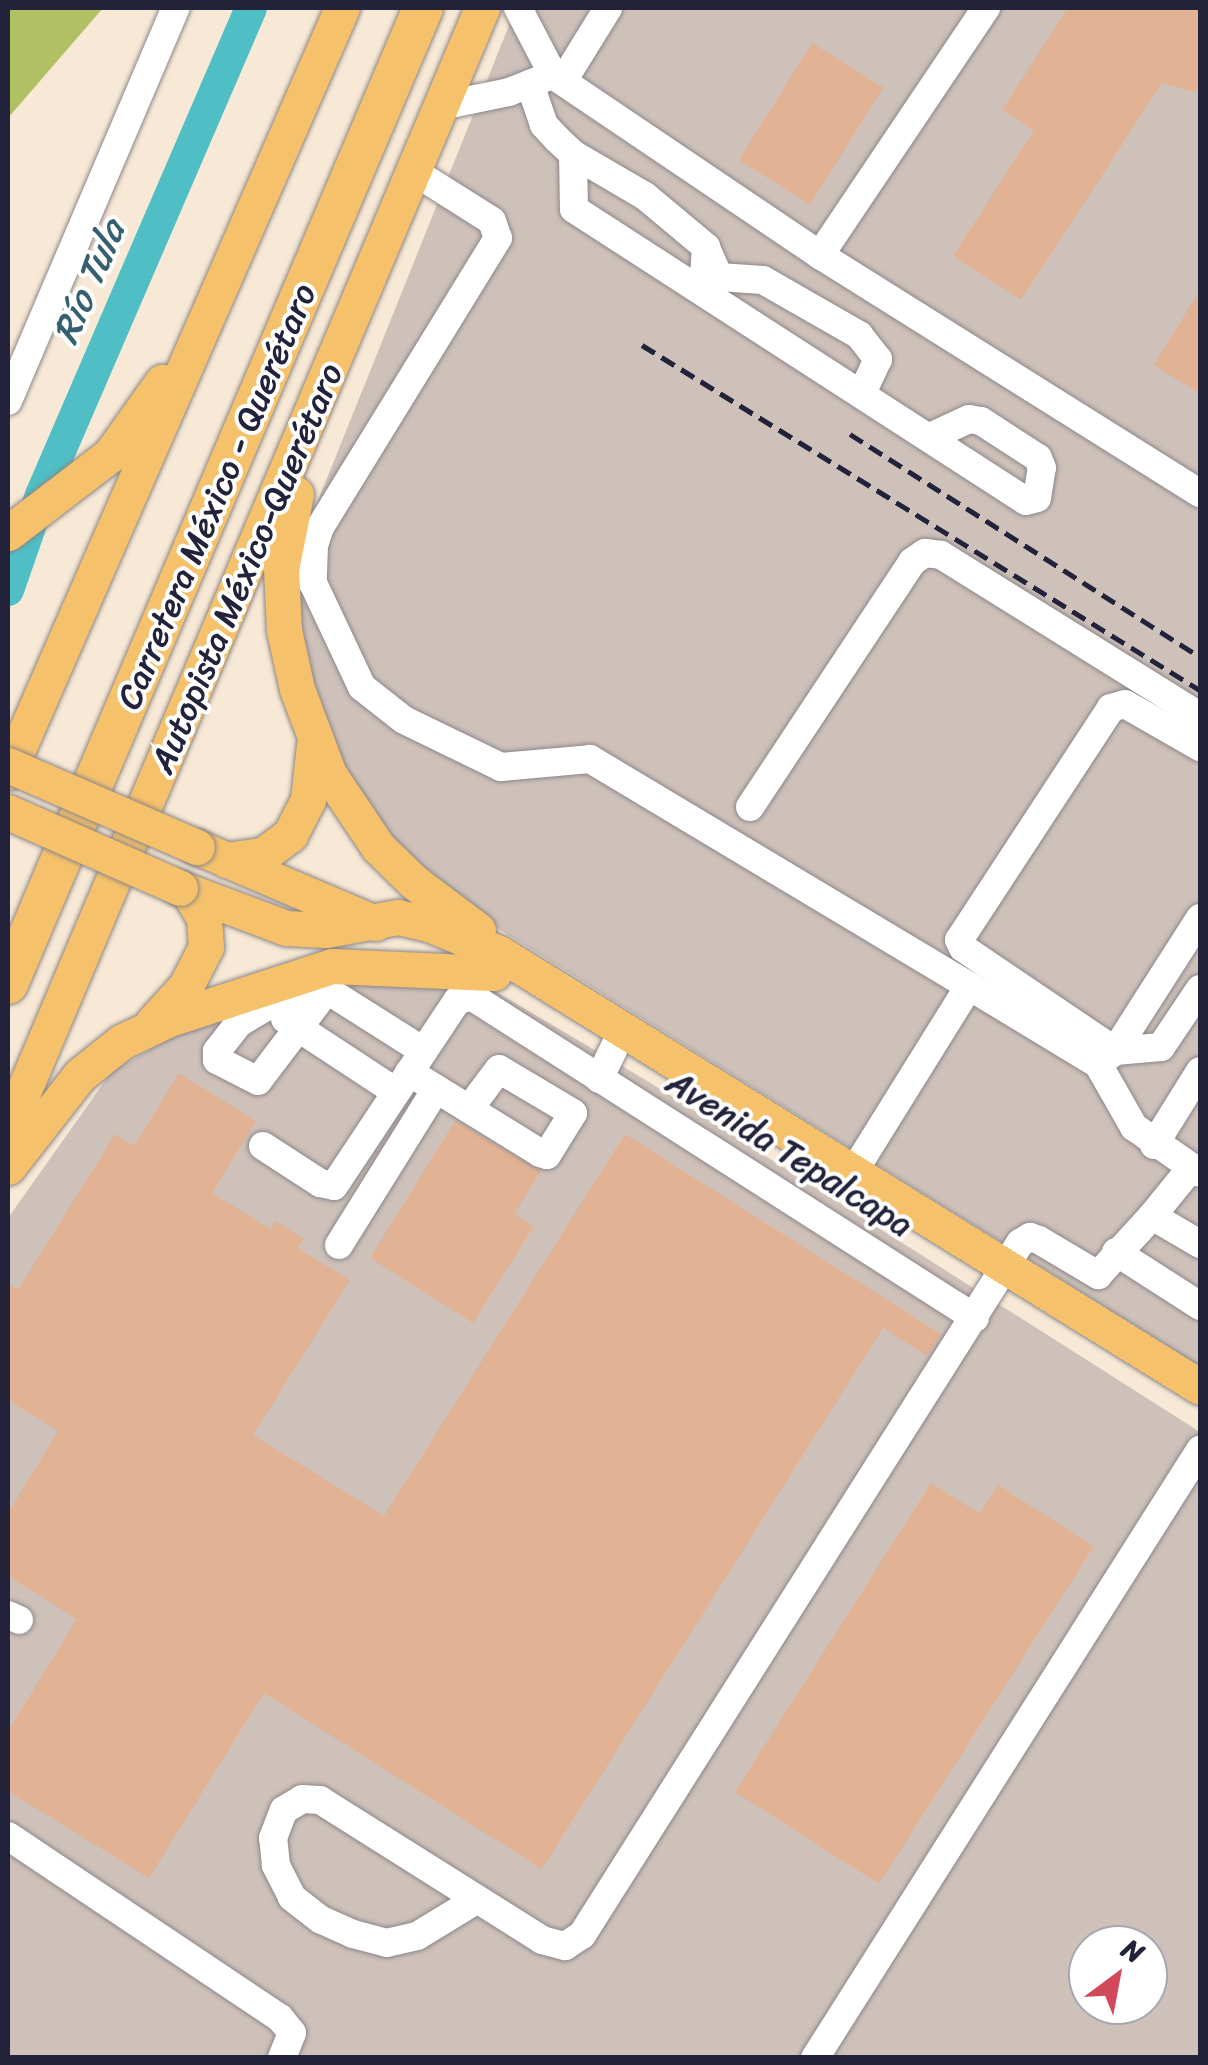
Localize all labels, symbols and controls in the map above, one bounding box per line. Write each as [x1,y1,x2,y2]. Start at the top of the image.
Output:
water label: Río Tula [42,213,136,351]
street label: Carretera México - Querétaro [107,277,325,715]
street label: Autopista México-Querétaro [140,357,352,779]
street label: Avenida Tepalcapa [659,1060,921,1246]
north arrow [1068,1925,1168,2025]
text: N [1112,1925,1154,1977]

